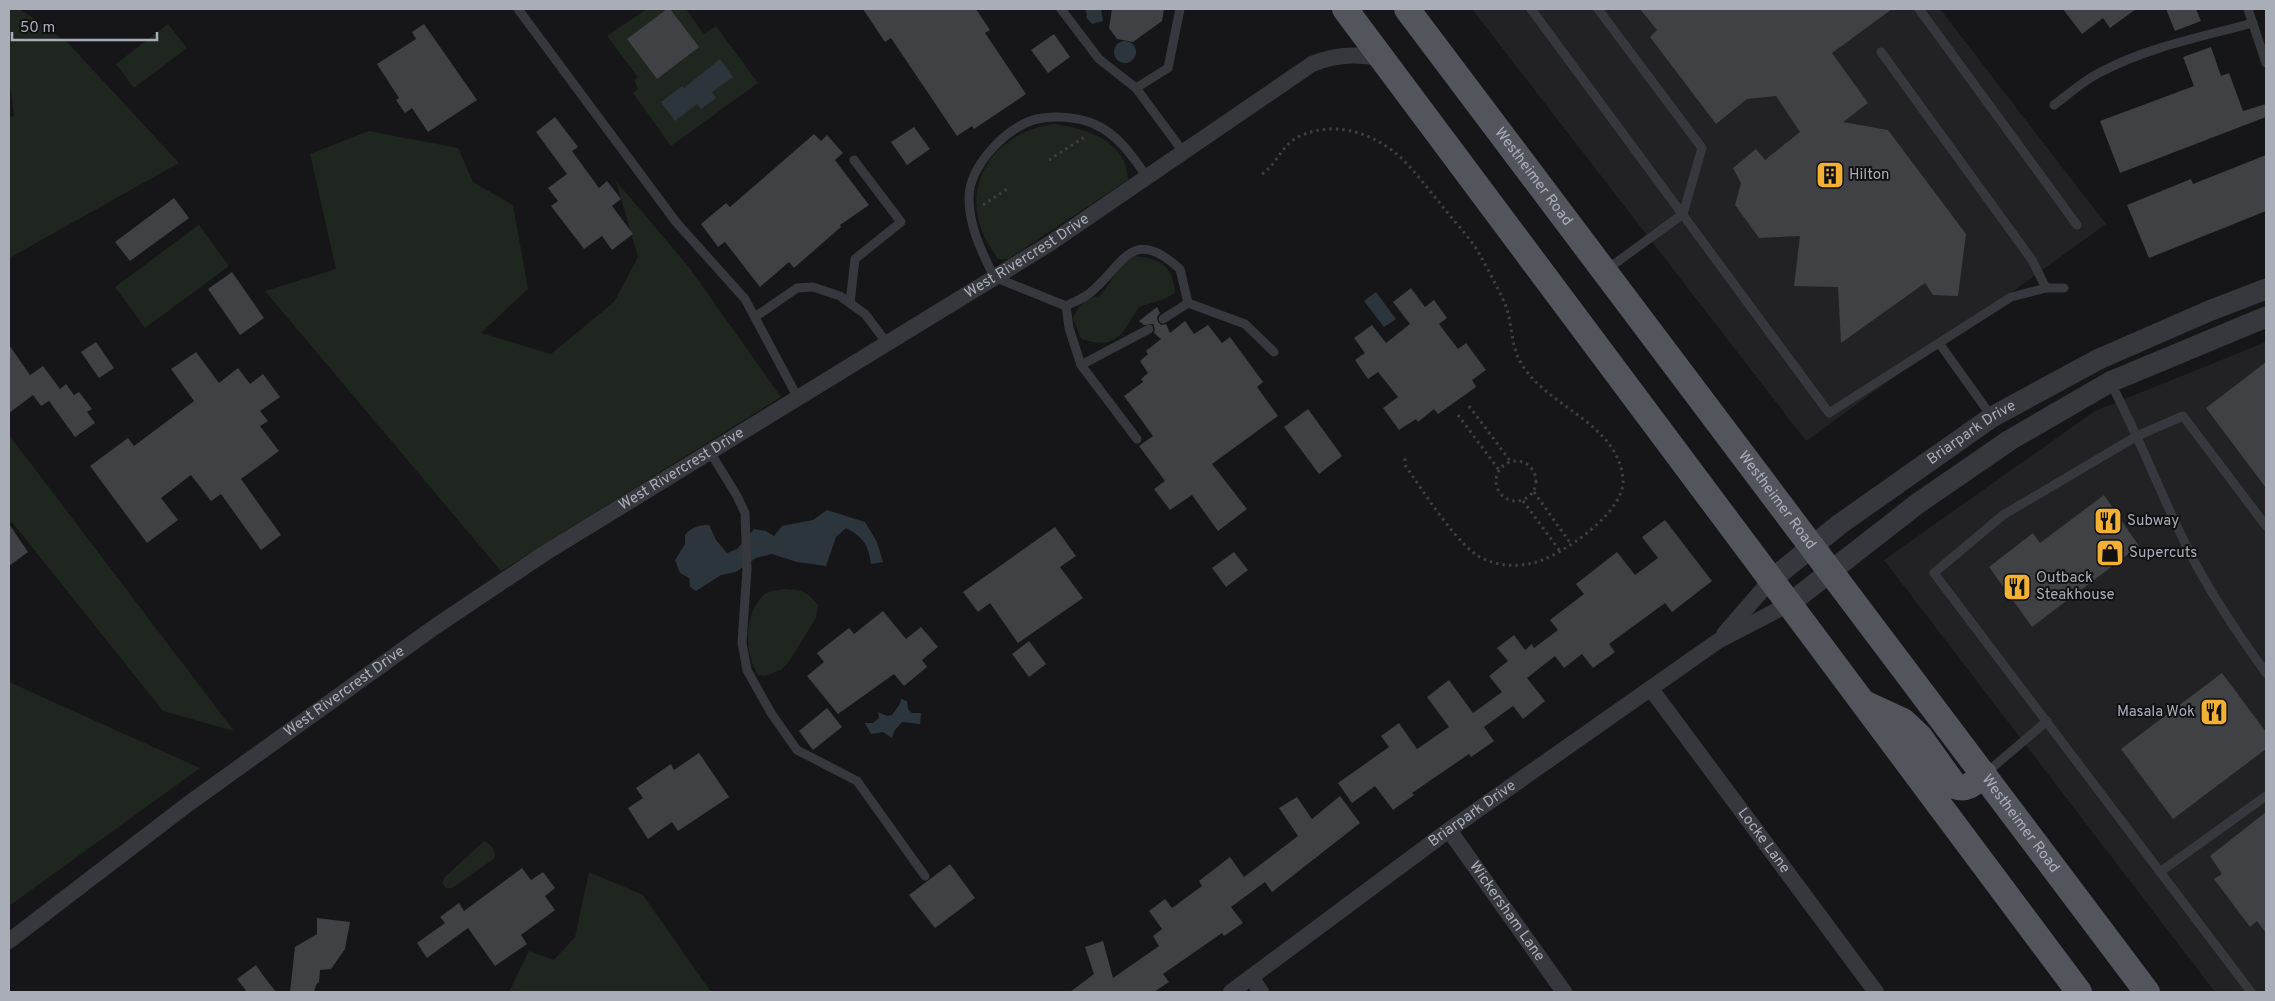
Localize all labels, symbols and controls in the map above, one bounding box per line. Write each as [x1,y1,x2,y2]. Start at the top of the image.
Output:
scale bar [12,10,158,42]
text: 50 m [20,19,55,38]
street label: Westheimer Road [1490,124,1576,230]
building icon: Hilton [1815,160,1845,190]
place label: Hilton [1849,166,1890,185]
street label: West Rivercrest Drive [961,210,1093,303]
street label: Briarpark Drive [1923,396,2019,469]
street label: West Rivercrest Drive [615,424,748,515]
street label: Westheimer Road [1734,447,1820,553]
restaurant icon: Subway [2093,506,2123,536]
place label: Subway [2127,512,2179,531]
shop icon: Supercuts [2095,538,2125,568]
place label: Supercuts [2129,544,2197,563]
place label: Outback Steakhouse [2036,569,2115,605]
restaurant icon: Outback Steakhouse [2002,572,2032,602]
street label: West Rivercrest Drive [280,642,408,741]
restaurant icon: Masala Wok [2199,697,2229,727]
place label: Masala Wok [2117,703,2195,722]
street label: Westheimer Road [1977,771,2064,877]
street label: Briarpark Drive [1425,776,1520,851]
street label: Locke Lane [1733,804,1794,877]
street label: Wickersham Lane [1465,858,1549,965]

